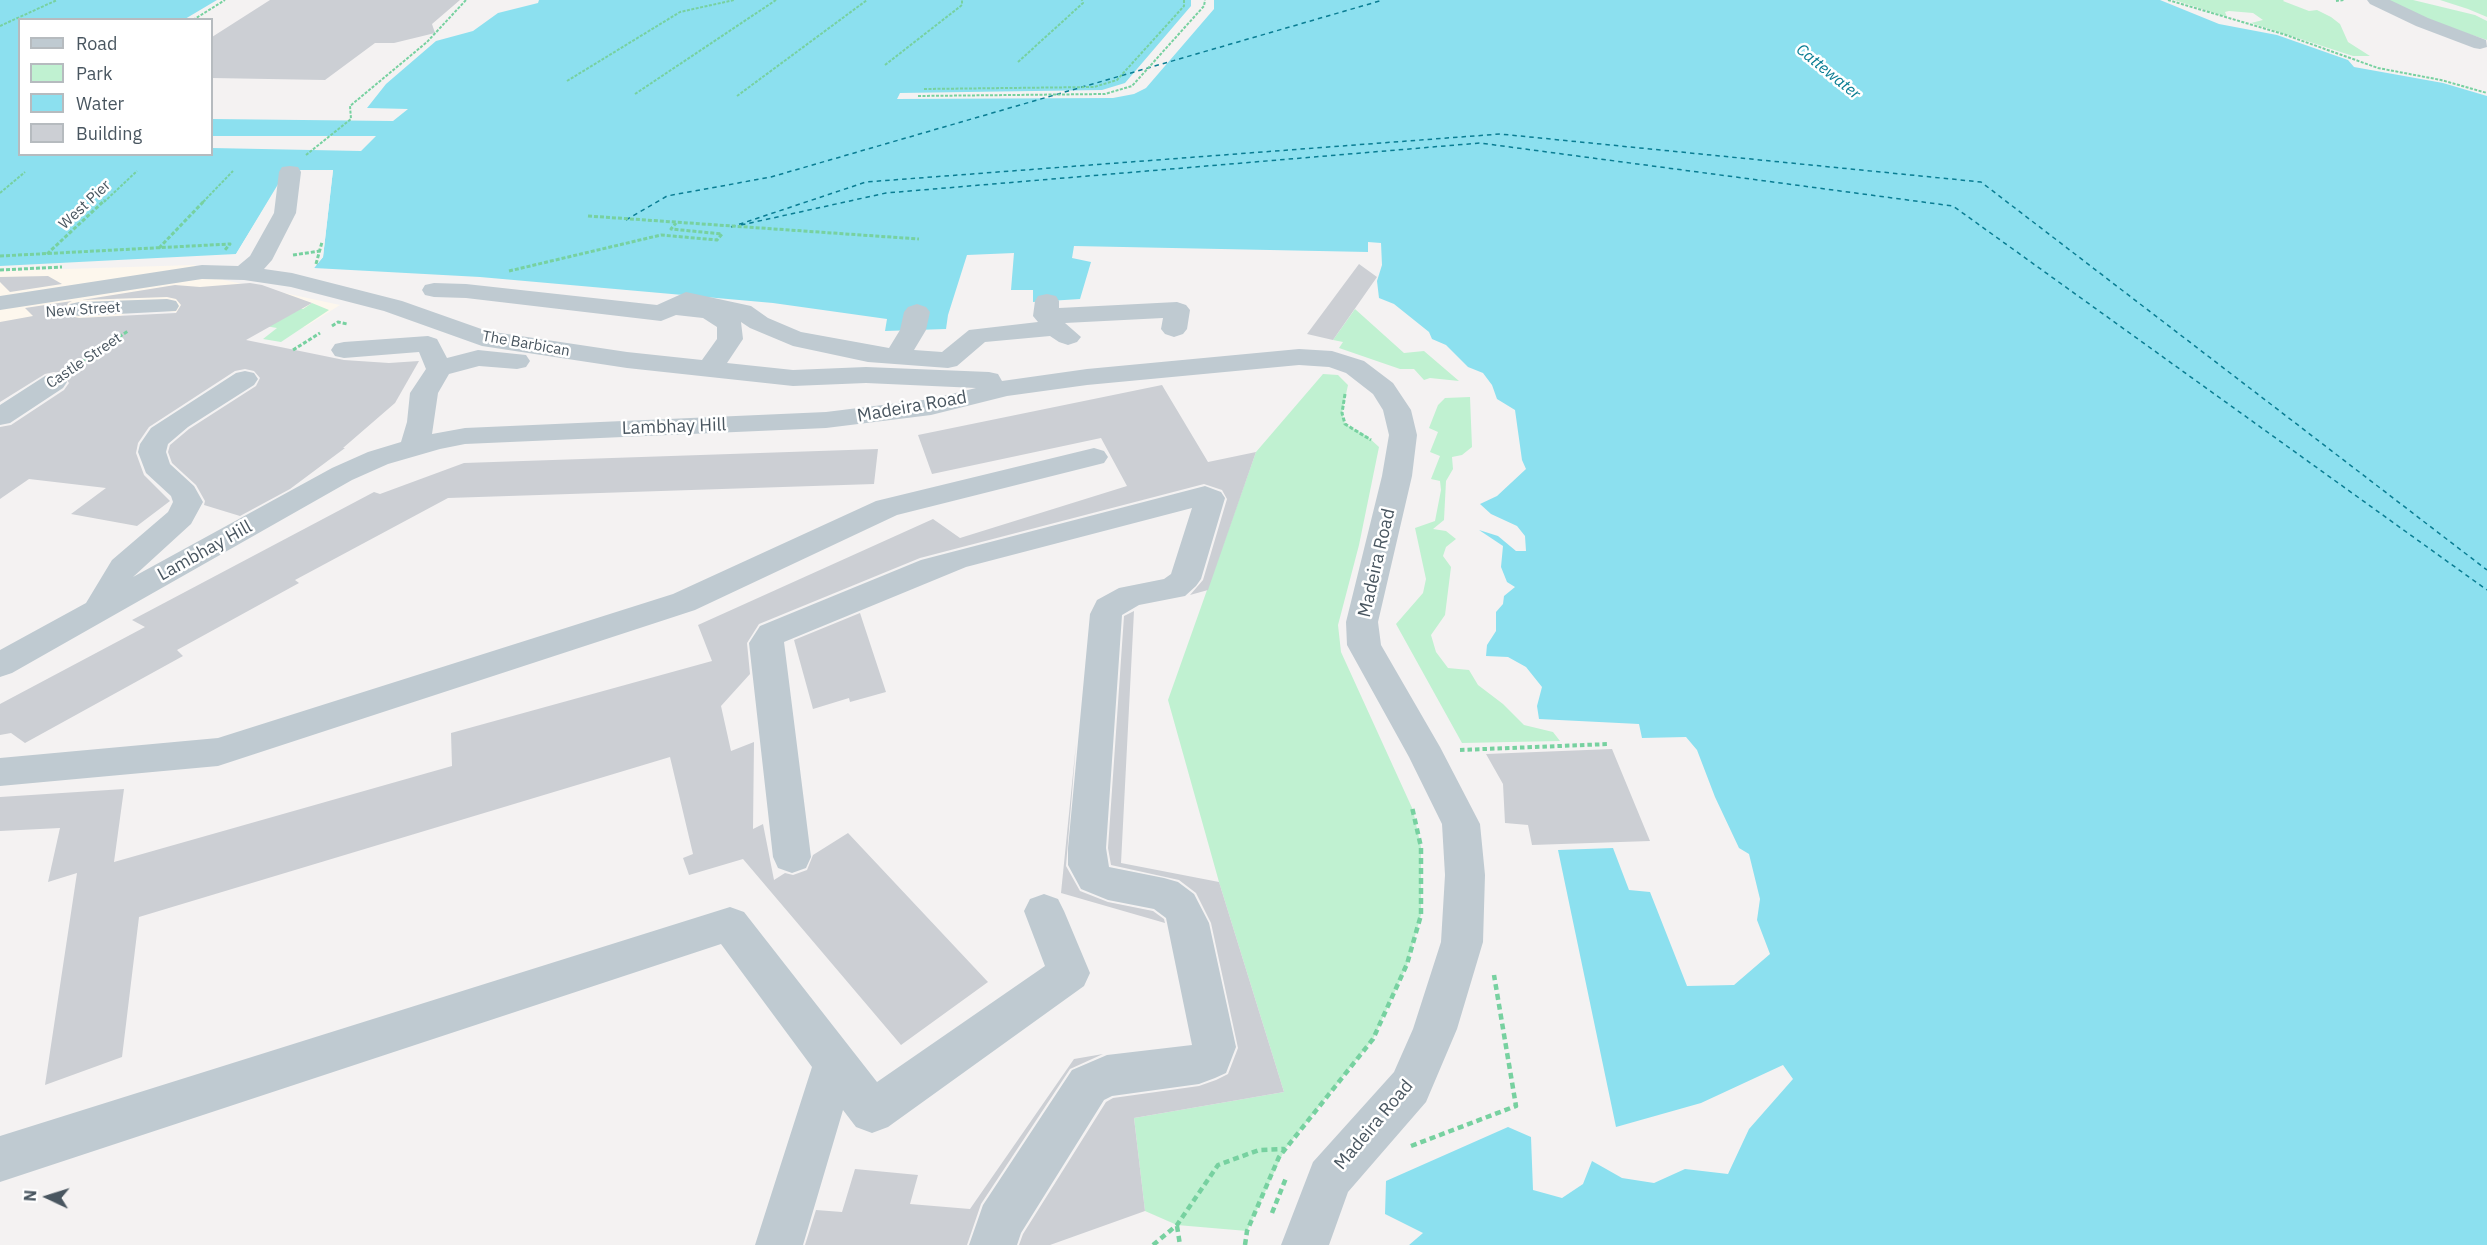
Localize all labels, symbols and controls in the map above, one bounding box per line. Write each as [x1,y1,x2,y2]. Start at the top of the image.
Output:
legend [18,18,213,156]
text: Road [76,32,117,55]
water label: Cattewater [1792,40,1864,104]
text: Park [76,62,112,85]
text: Water [76,92,124,115]
text: Building [76,122,142,145]
street label: West Pier [55,177,115,233]
street label: New Street [45,298,121,322]
street label: The Barbican [481,327,571,361]
street label: Castle Street [43,329,125,393]
street label: Madeira Road [856,387,968,427]
street label: Lambhay Hill [621,414,727,440]
street label: Madeira Road [1354,507,1400,619]
street label: Lambhay Hill [154,516,256,586]
street label: Madeira Road [1330,1076,1418,1174]
north arrow [18,1167,78,1227]
text: N [20,1189,40,1202]

